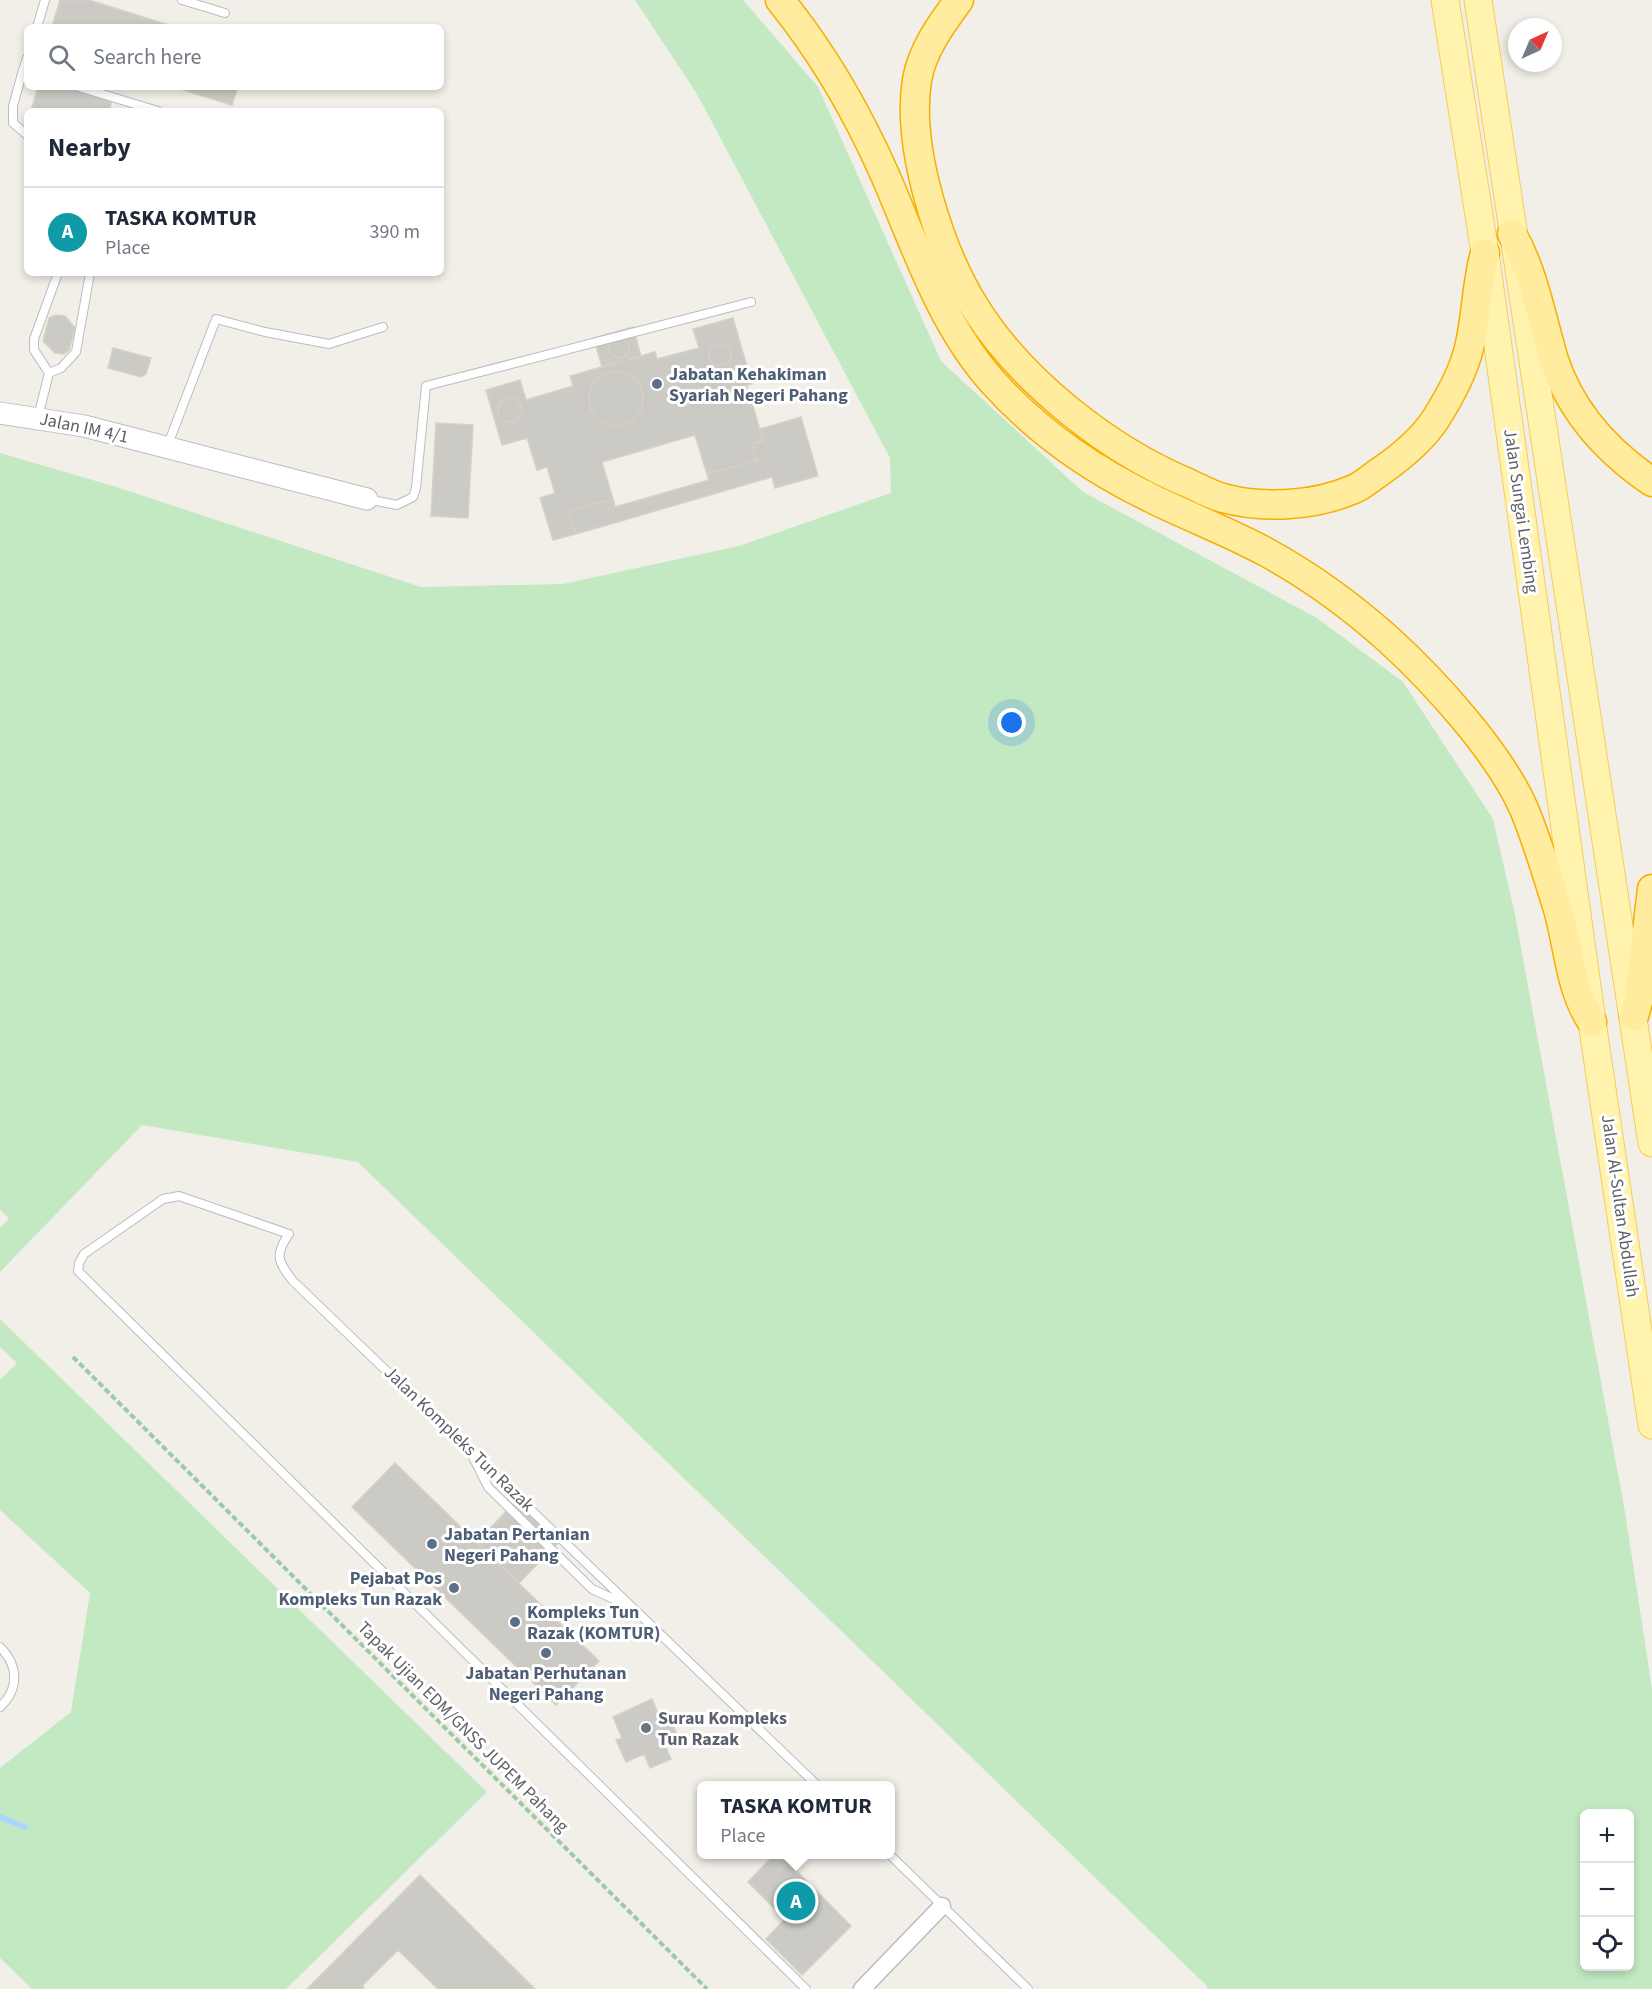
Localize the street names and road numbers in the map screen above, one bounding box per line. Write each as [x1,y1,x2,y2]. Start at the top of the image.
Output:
street label: Jalan IM 4/1 [37,406,131,450]
street label: Jalan Sungai Lembing [1497,427,1545,595]
street label: Jalan Al-Sultan Abdullah [1595,1113,1645,1299]
street label: Jalan Kompleks Tun Razak [378,1361,540,1517]
street label: Tapak Ujian EDM/GNSS JUPEM Pahang [352,1616,574,1838]

